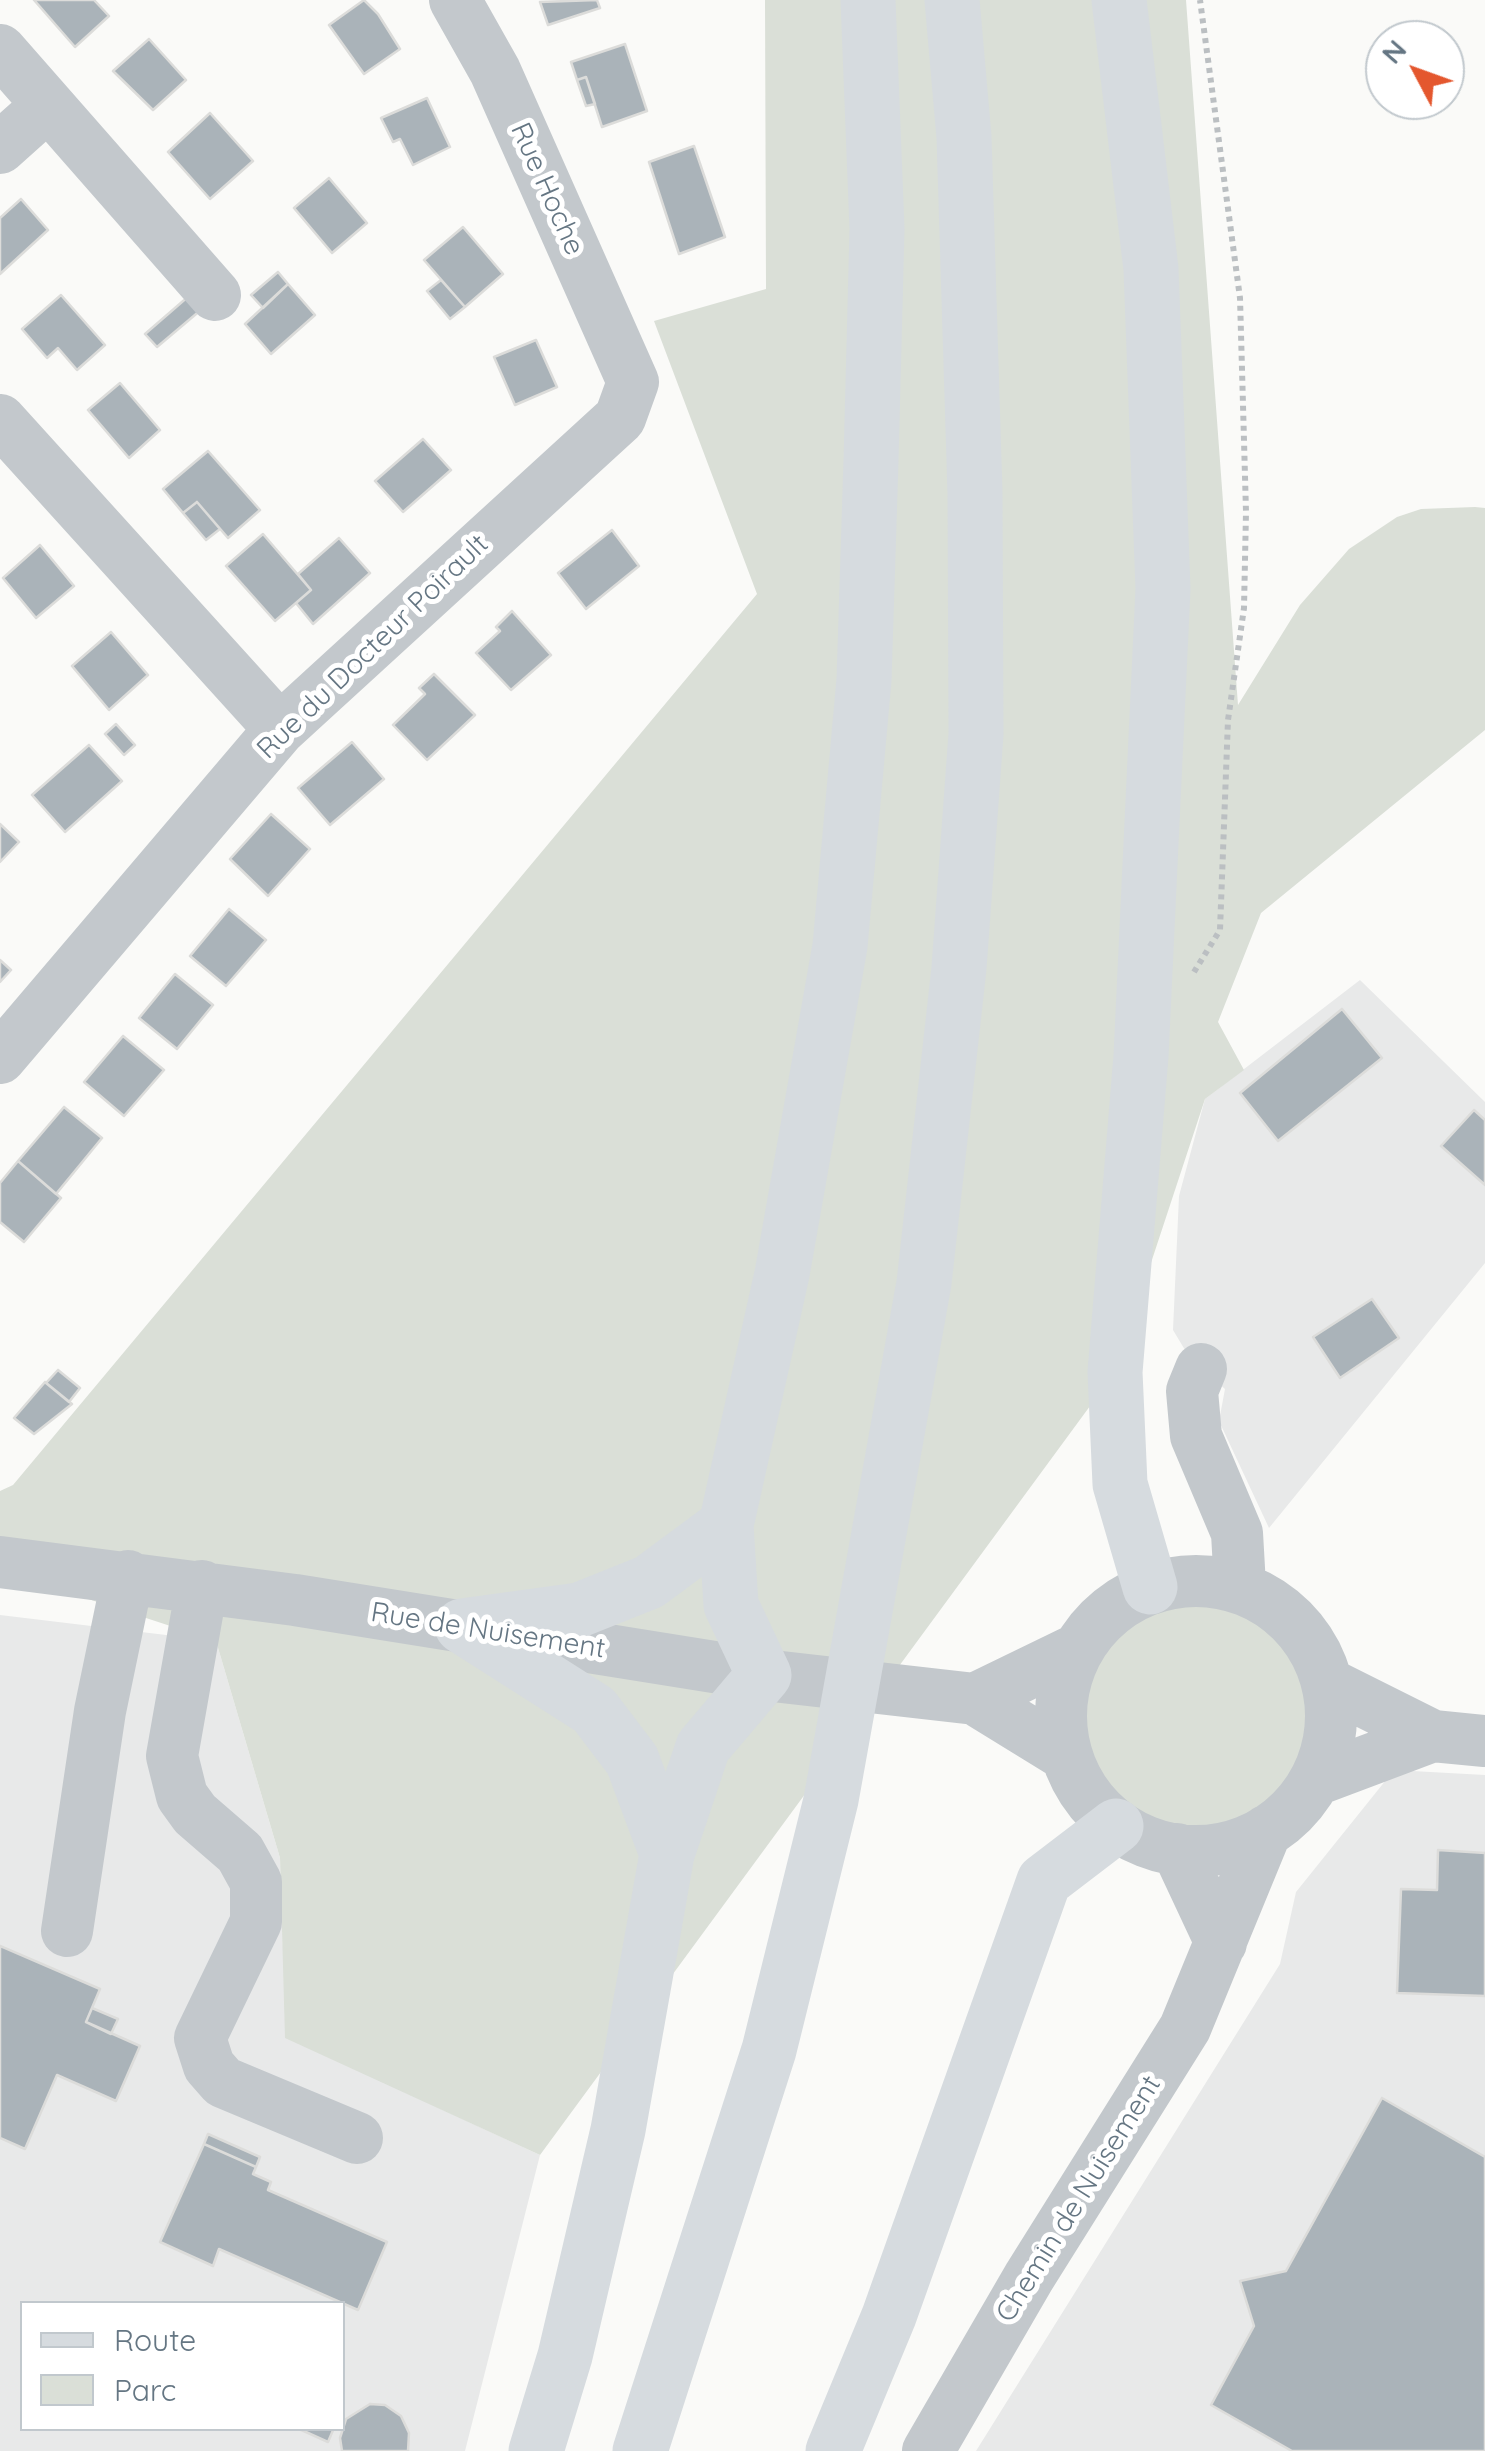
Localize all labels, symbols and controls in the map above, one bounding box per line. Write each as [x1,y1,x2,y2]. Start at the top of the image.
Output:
north arrow [1365,20,1465,120]
text: N [1374,32,1413,71]
street label: Rue Hoche [503,118,591,260]
street label: Rue du Docteur Poirault [250,528,496,766]
street label: Rue de Nuisement [369,1596,607,1666]
street label: Chemin de Nuisement [989,2070,1169,2328]
legend [20,2301,345,2431]
text: Route [114,2321,196,2359]
text: Parc [114,2371,176,2409]

